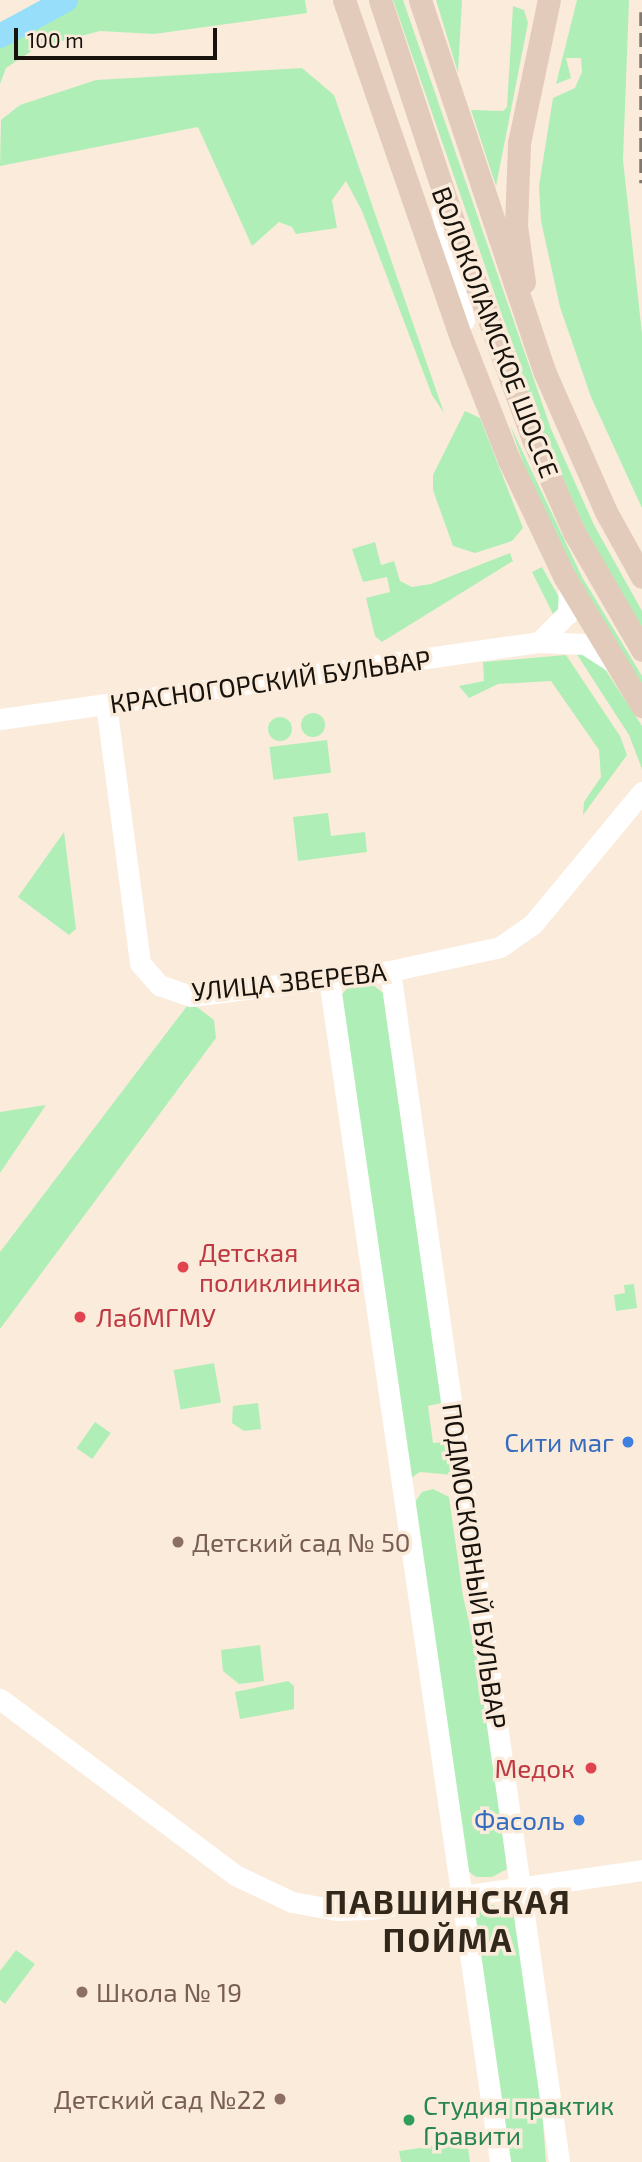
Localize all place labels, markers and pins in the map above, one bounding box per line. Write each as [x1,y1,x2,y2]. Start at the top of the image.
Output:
place label: Детская поликлиника [199,1236,361,1298]
marker: Детская поликлиника [173,1257,193,1277]
place label: ЛабМГМУ [96,1301,216,1333]
marker: ЛабМГМУ [70,1307,90,1327]
place label: Сити маг [504,1426,614,1458]
marker: Сити маг [620,1434,636,1450]
place label: Детский сад № 50 [192,1526,411,1558]
marker: Детский сад № 50 [170,1534,186,1550]
place label: Медок [494,1752,575,1784]
marker: Медок [581,1758,601,1778]
place label: Фасоль [474,1804,565,1836]
marker: Фасоль [571,1812,587,1828]
place label: Школа № 19 [96,1976,242,2008]
marker: Школа № 19 [74,1984,90,2000]
place label: Детский сад №22 [54,2083,266,2115]
place label: Студия практик Гравити [423,2089,614,2150]
marker: Детский сад №22 [272,2091,288,2107]
marker: Студия практик Гравити [401,2112,417,2128]

